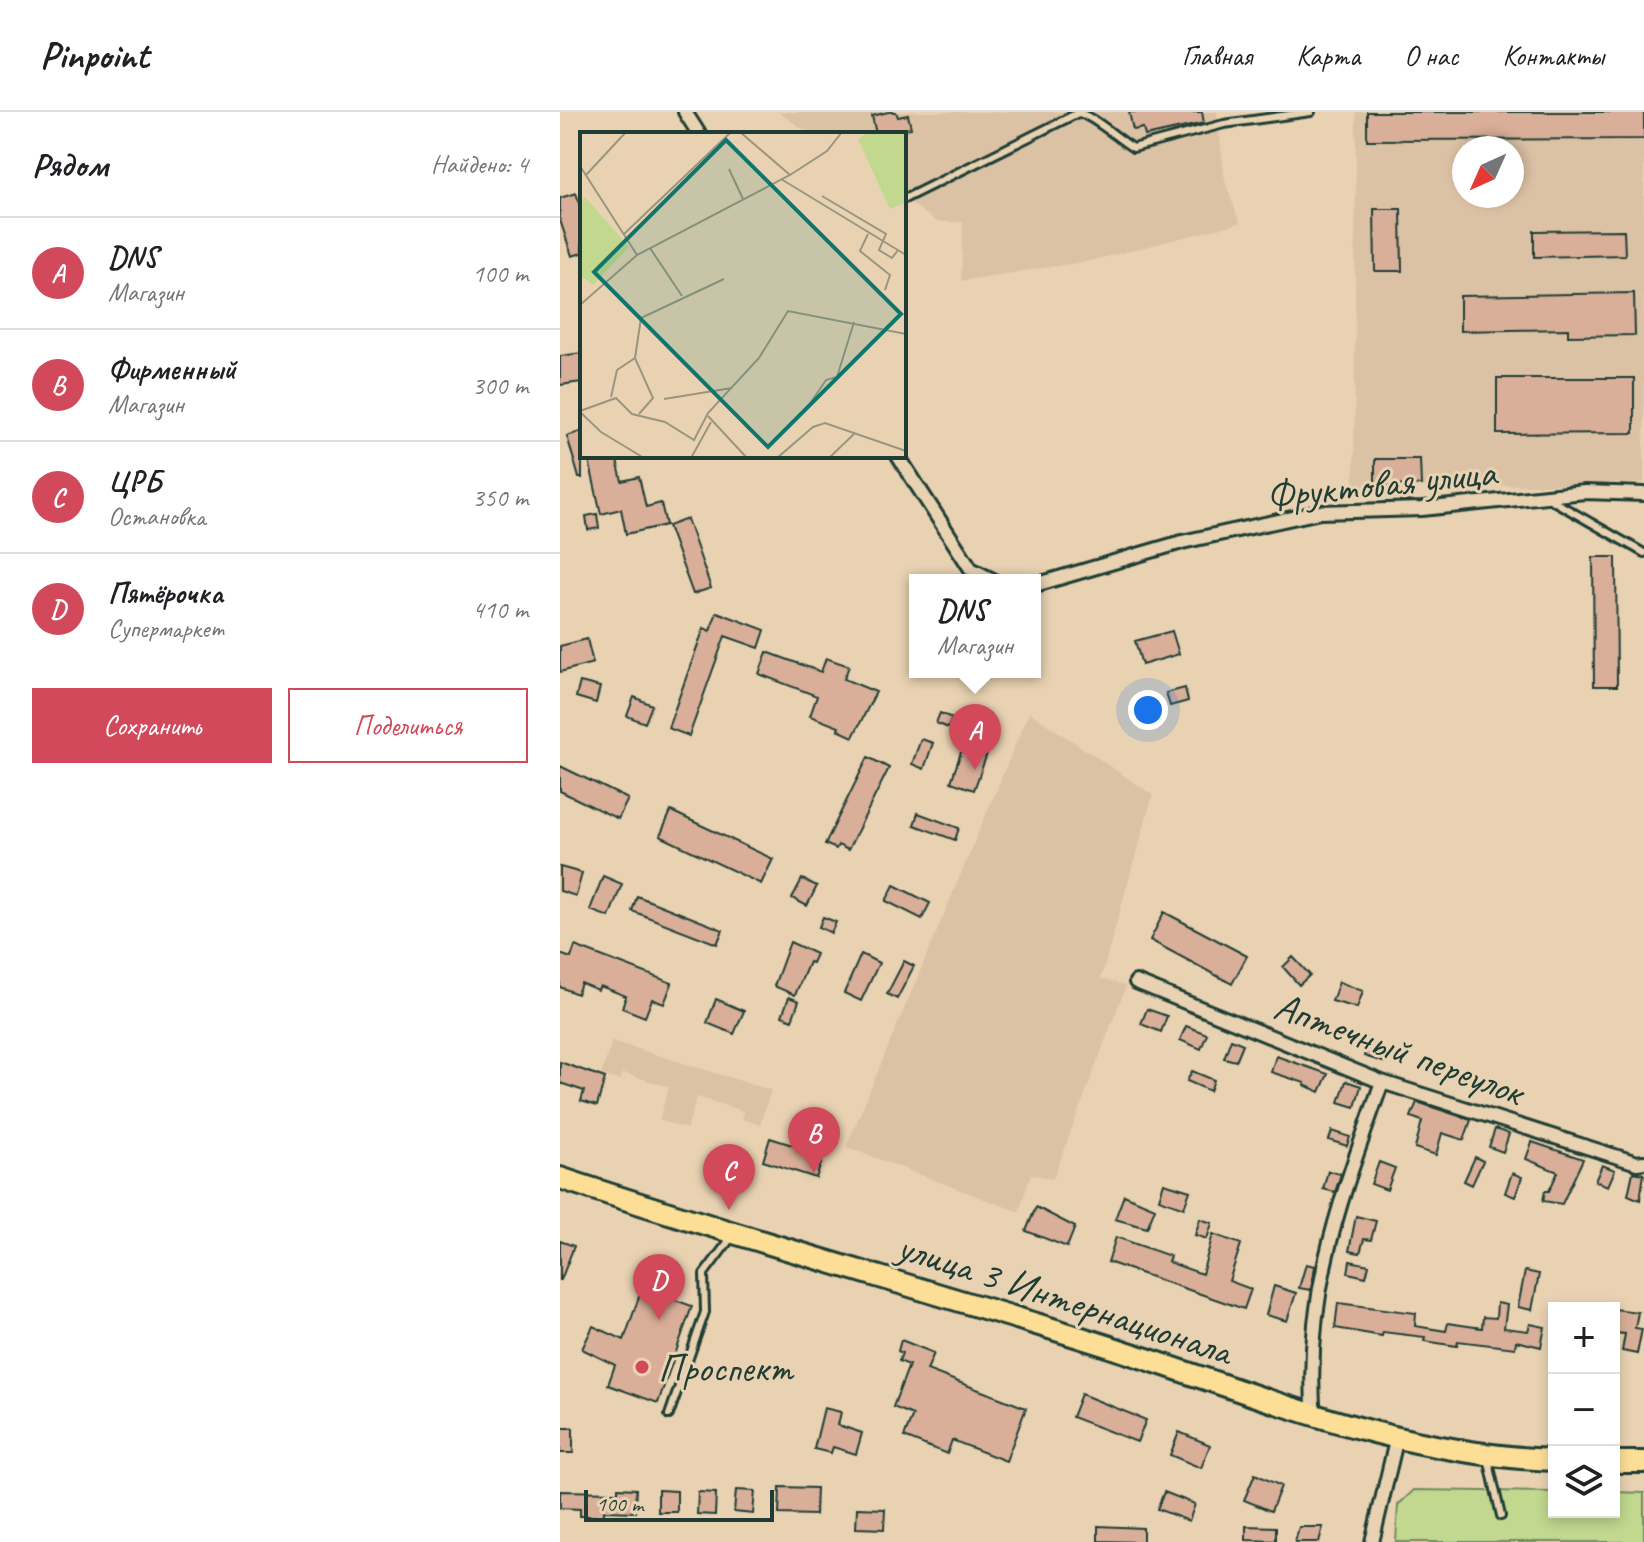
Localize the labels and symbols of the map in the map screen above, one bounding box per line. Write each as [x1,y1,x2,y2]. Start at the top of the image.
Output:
inset map [580,132,906,458]
north arrow [1452,136,1524,208]
street label: Фруктовая улица [1264,447,1501,521]
your location [1128,690,1168,730]
pin: A [949,704,1001,770]
street label: Аптечный переулок [1268,981,1533,1118]
pin: B [788,1107,840,1173]
pin: C [703,1144,755,1210]
street label: улица 3 Интернационала [890,1221,1241,1378]
pin: D [633,1254,685,1320]
place label: Проспект [658,1343,795,1393]
marker: Проспект [633,1358,651,1376]
scale bar [584,1486,774,1522]

